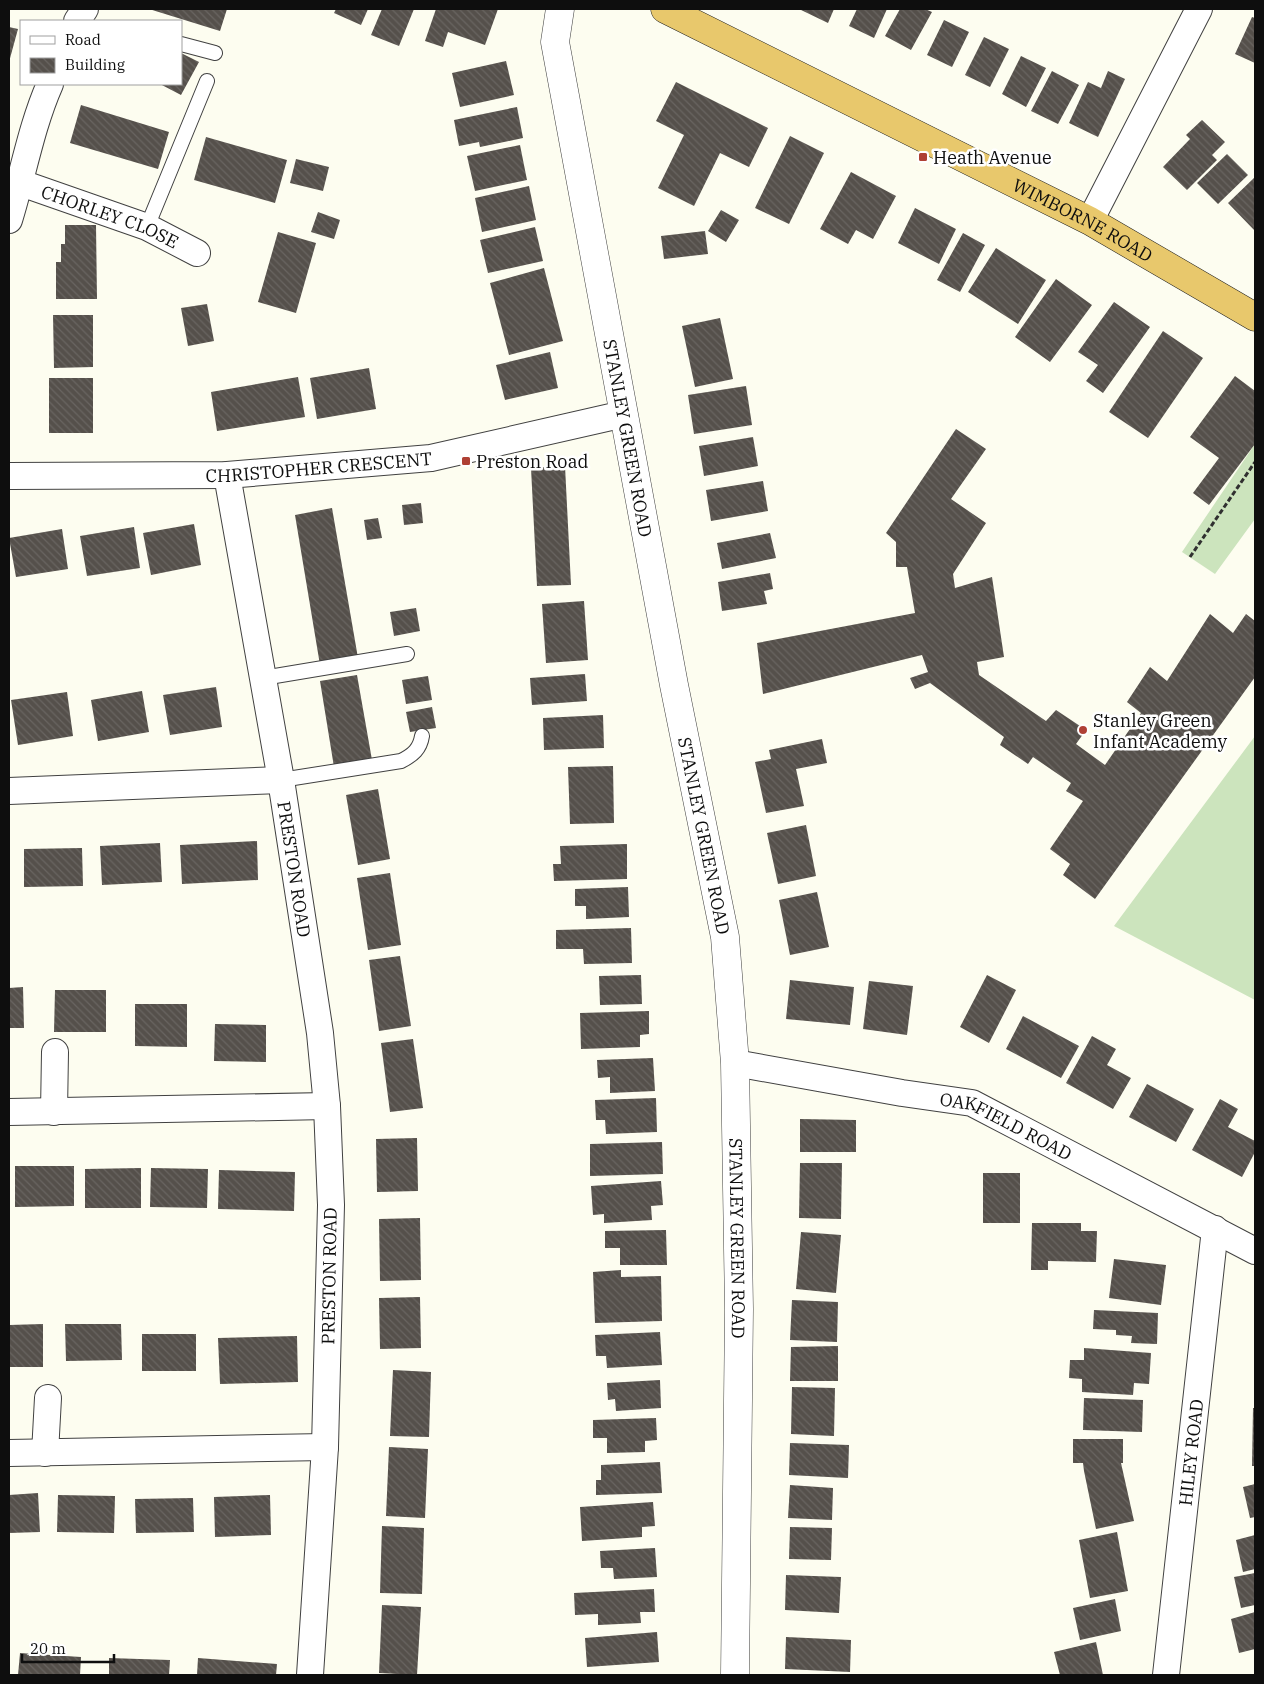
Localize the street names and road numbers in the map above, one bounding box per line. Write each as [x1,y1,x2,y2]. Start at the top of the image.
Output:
street label: WIMBORNE ROAD [1009,173,1157,267]
street label: CHORLEY CLOSE [38,179,183,253]
street label: STANLEY GREEN ROAD [599,337,658,539]
street label: CHRISTOPHER CRESCENT [205,446,433,487]
street label: STANLEY GREEN ROAD [673,735,736,936]
street label: PRESTON ROAD [273,800,317,939]
street label: OAKFIELD ROAD [938,1087,1076,1165]
street label: STANLEY GREEN ROAD [725,1138,751,1339]
street label: PRESTON ROAD [316,1207,342,1345]
street label: HILEY ROAD [1173,1398,1208,1507]

